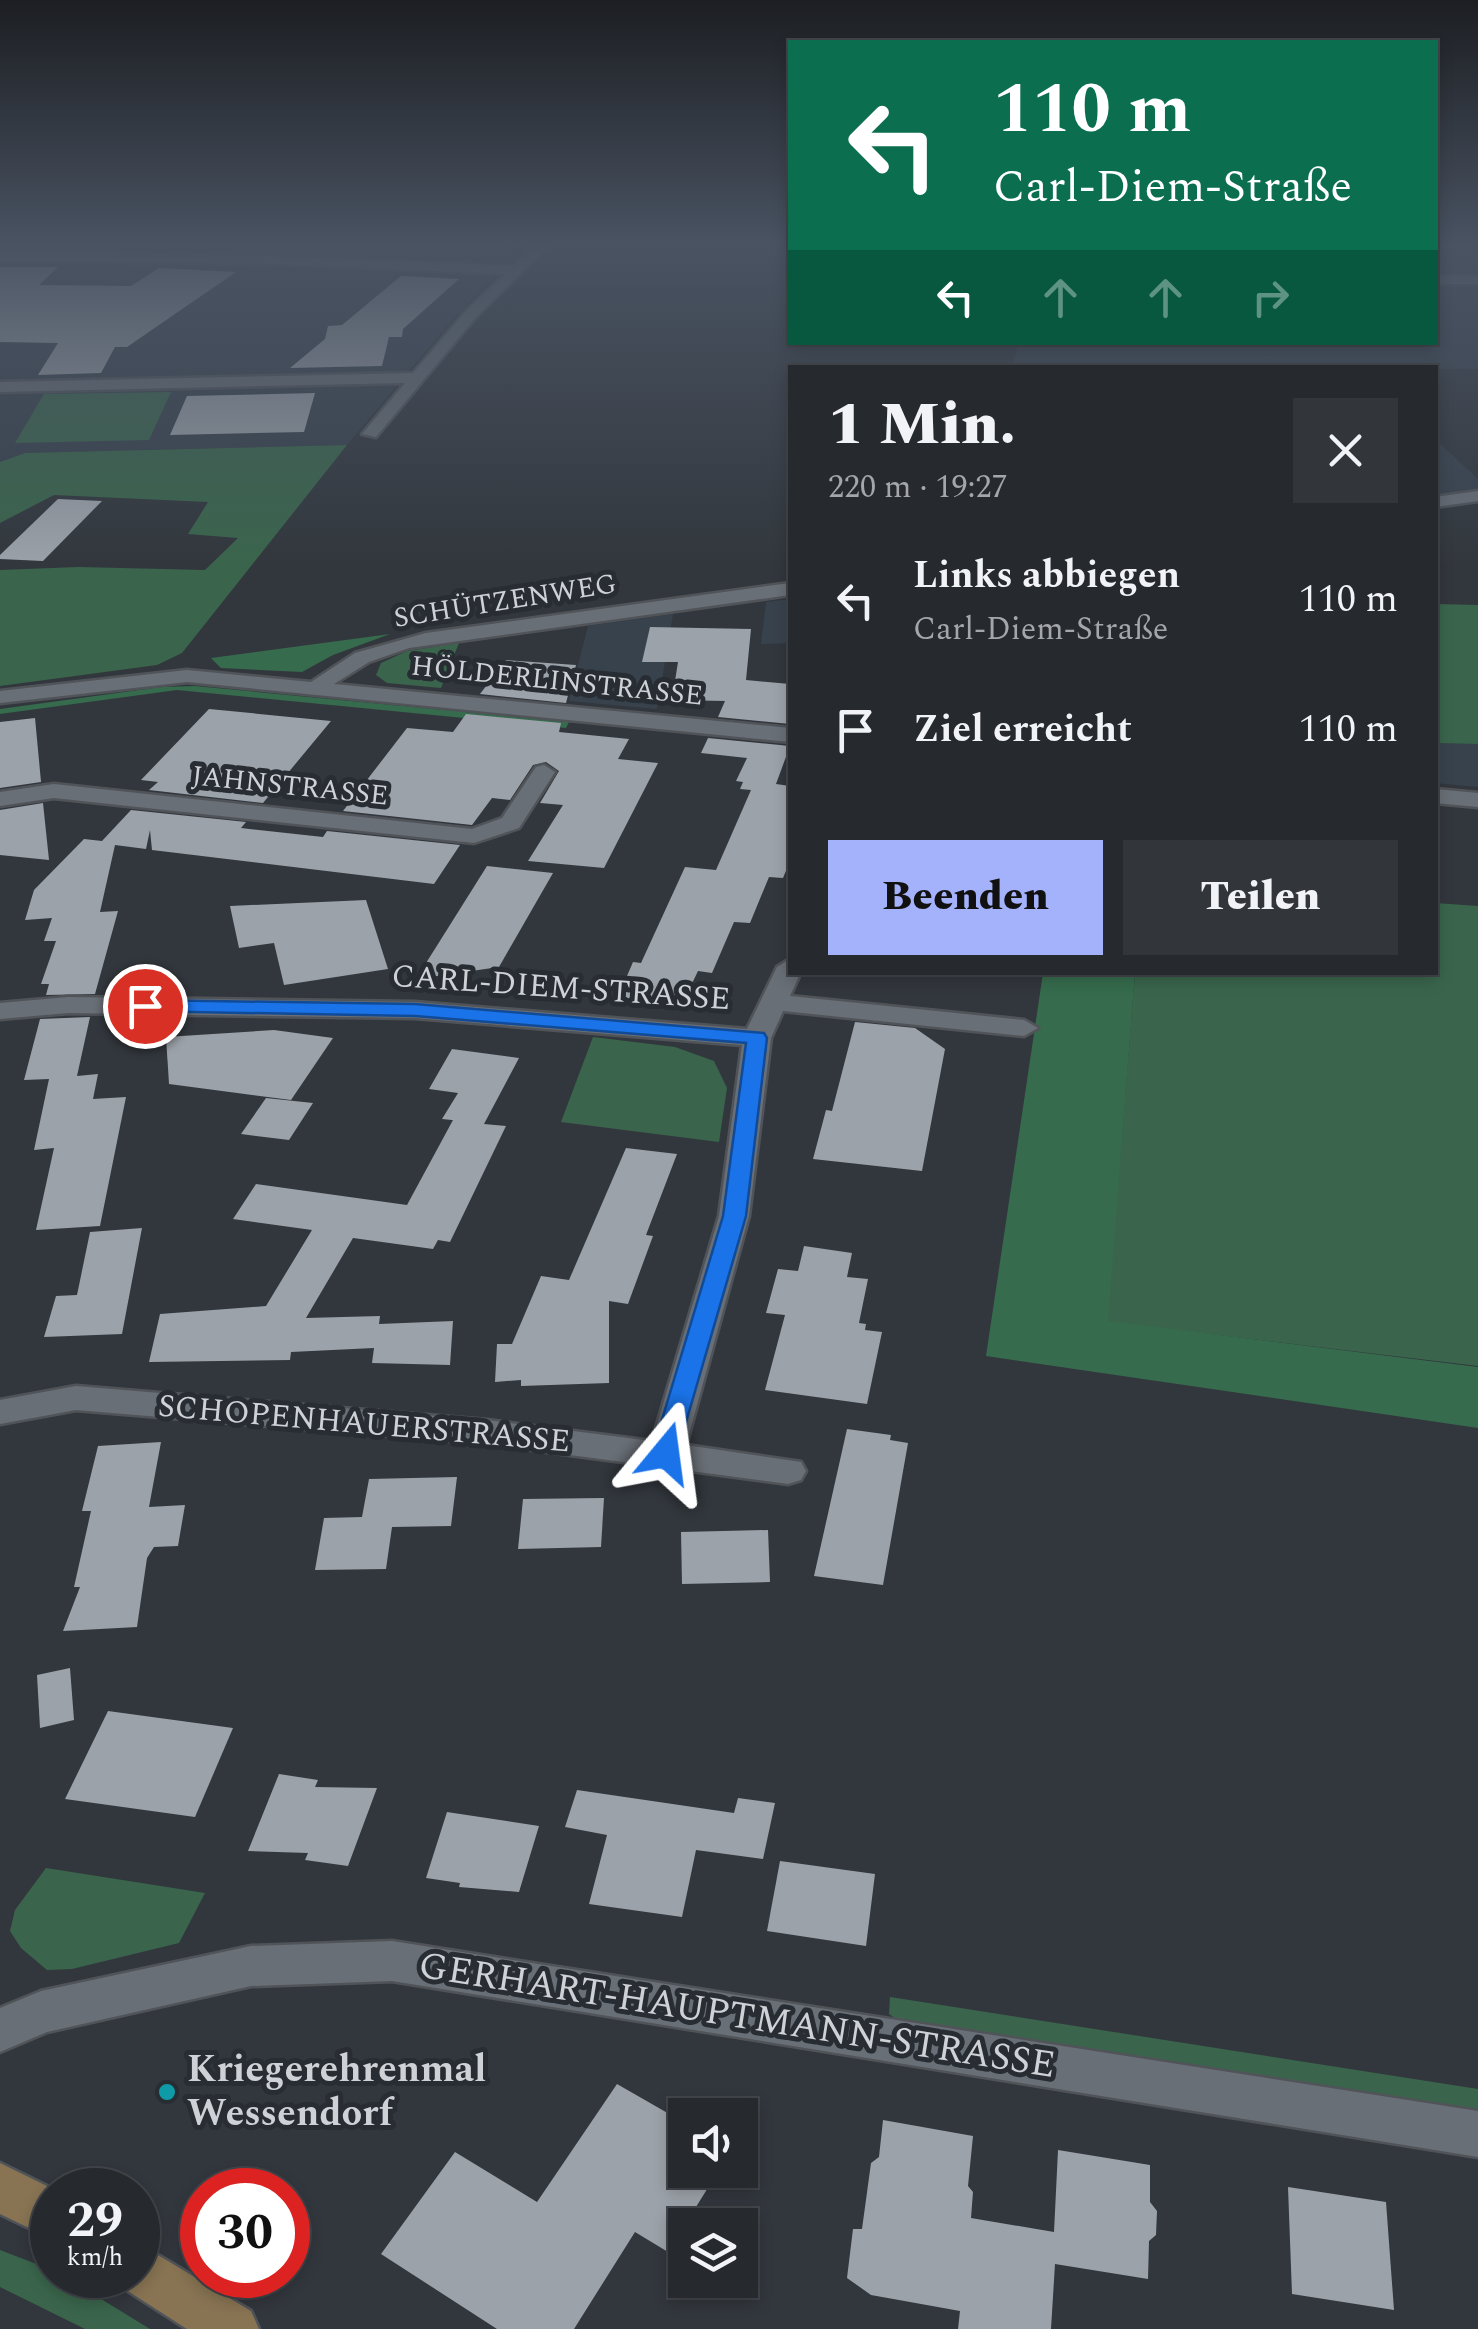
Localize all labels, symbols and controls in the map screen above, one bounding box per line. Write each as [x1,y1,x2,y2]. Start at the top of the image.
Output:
text: 110 m [993,57,1191,163]
icon: left [828,80,958,210]
text: Carl-Diem-Straße [993,153,1352,222]
icon: left [928,270,983,325]
icon: ahead [1033,270,1088,325]
icon: ahead [1138,270,1193,325]
icon: right [1243,270,1298,325]
text: 1 Min. [828,379,1016,471]
button: close [1293,398,1398,503]
text: 220 m · 19:27 [828,463,1008,512]
text: Links abbiegen [913,547,1180,605]
street label: SCHÜTZENWEG [390,562,620,640]
text: 110 m [1299,571,1398,629]
icon: left [828,573,883,628]
text: Carl-Diem-Straße [913,605,1168,654]
street label: HÖLDERLINSTRASSE [409,644,705,718]
text: Ziel erreicht [913,701,1132,759]
text: 110 m [1299,701,1398,759]
icon: arrive [828,703,883,758]
street label: JAHNSTRASSE [190,754,390,818]
button: Beenden [828,840,1103,955]
button: Teilen [1123,840,1398,955]
street label: CARL-DIEM-STRASSE [390,952,732,1024]
pin [103,964,188,1049]
icon: arrive [118,979,173,1034]
street label: SCHOPENHAUERSTRASSE [156,1382,572,1466]
position arrow [614,1401,718,1505]
street label: GERHART-HAUPTMANN-STRASSE [414,1937,1060,2095]
place label: Kriegerehrenmal Wessendorf [187,2041,486,2143]
marker: Kriegerehrenmal Wessendorf [156,2081,178,2103]
map controls [668,2098,758,2298]
button: sound [668,2098,758,2188]
speed limit sign: 30 [180,2168,310,2298]
text: 29 [67,2183,123,2259]
button: layers [668,2208,758,2298]
text: km/h [67,2239,123,2277]

